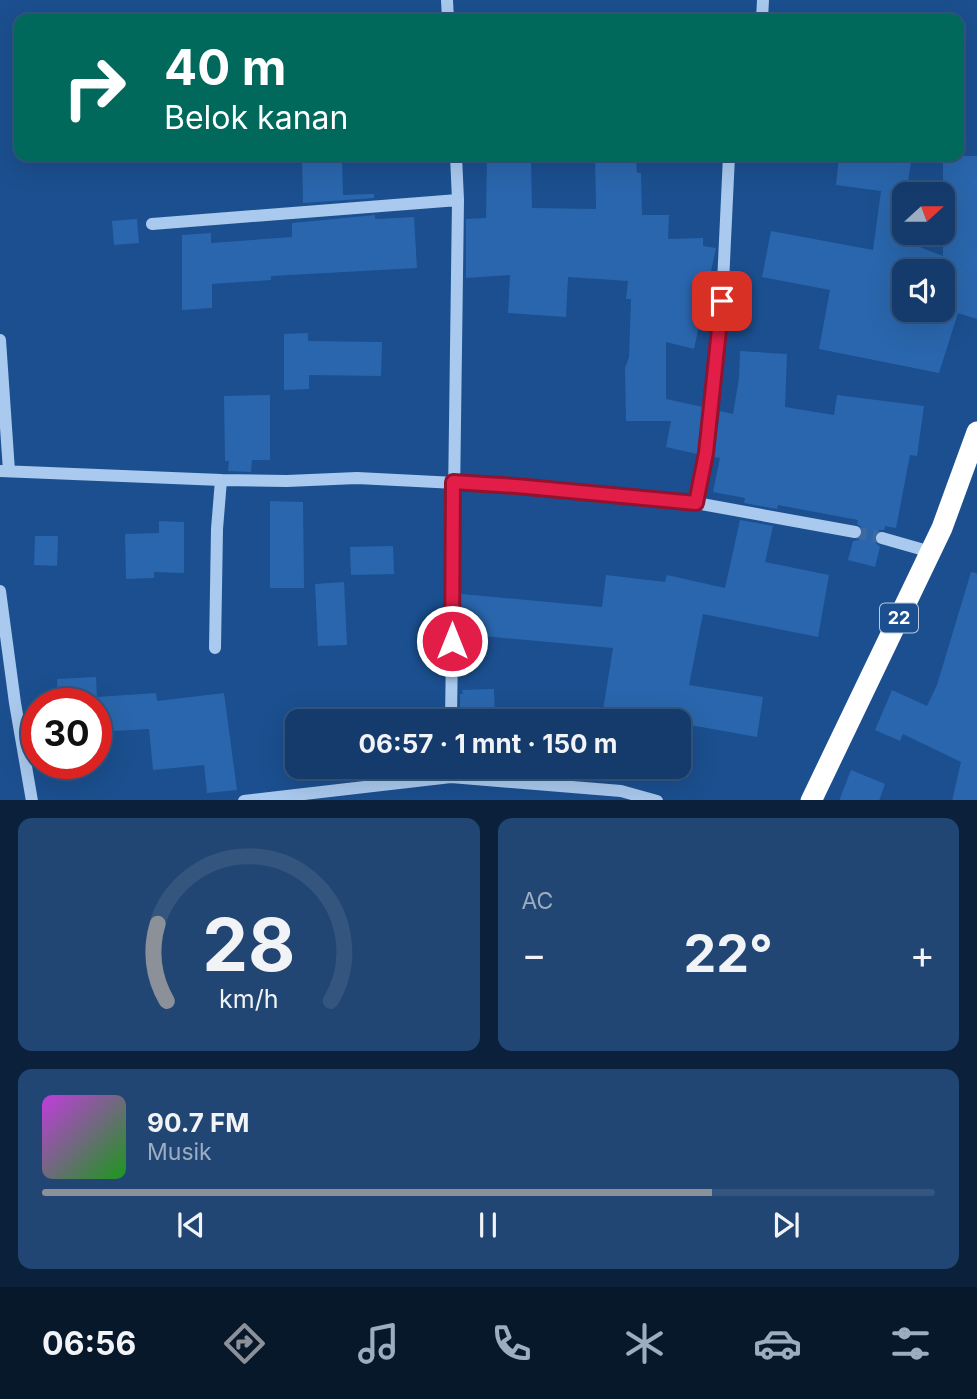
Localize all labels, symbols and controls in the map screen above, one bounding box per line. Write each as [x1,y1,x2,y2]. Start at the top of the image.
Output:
text: 40 m [164,38,287,97]
icon: right [49,42,140,133]
text: Belok kanan [164,98,348,137]
north arrow [892,182,956,245]
map controls [892,182,955,322]
button: sound [892,259,955,322]
pin [692,271,752,331]
icon: arrive [703,282,741,320]
position arrow [415,604,489,678]
road number: 22 [880,604,918,632]
speed limit sign: 30 [21,688,112,779]
text: 06:57 · 1 mnt · 150 m [359,728,617,759]
text: AC [522,887,553,915]
text: 28 [202,900,295,989]
text: 22° [684,922,773,985]
text: − [522,931,547,977]
text: + [910,931,935,977]
text: km/h [219,983,278,1013]
text: 90.7 FM [147,1107,249,1138]
text: Musik [147,1138,212,1166]
icon: previous [172,1206,210,1244]
icon: pause [469,1206,507,1244]
icon: next [767,1206,805,1244]
icon: directions [220,1319,269,1368]
icon: music [354,1319,403,1368]
icon: phone [487,1319,536,1368]
icon: climate [620,1319,669,1368]
icon: car [753,1319,802,1368]
icon: filters [886,1319,935,1368]
text: 06:56 [42,1324,136,1363]

